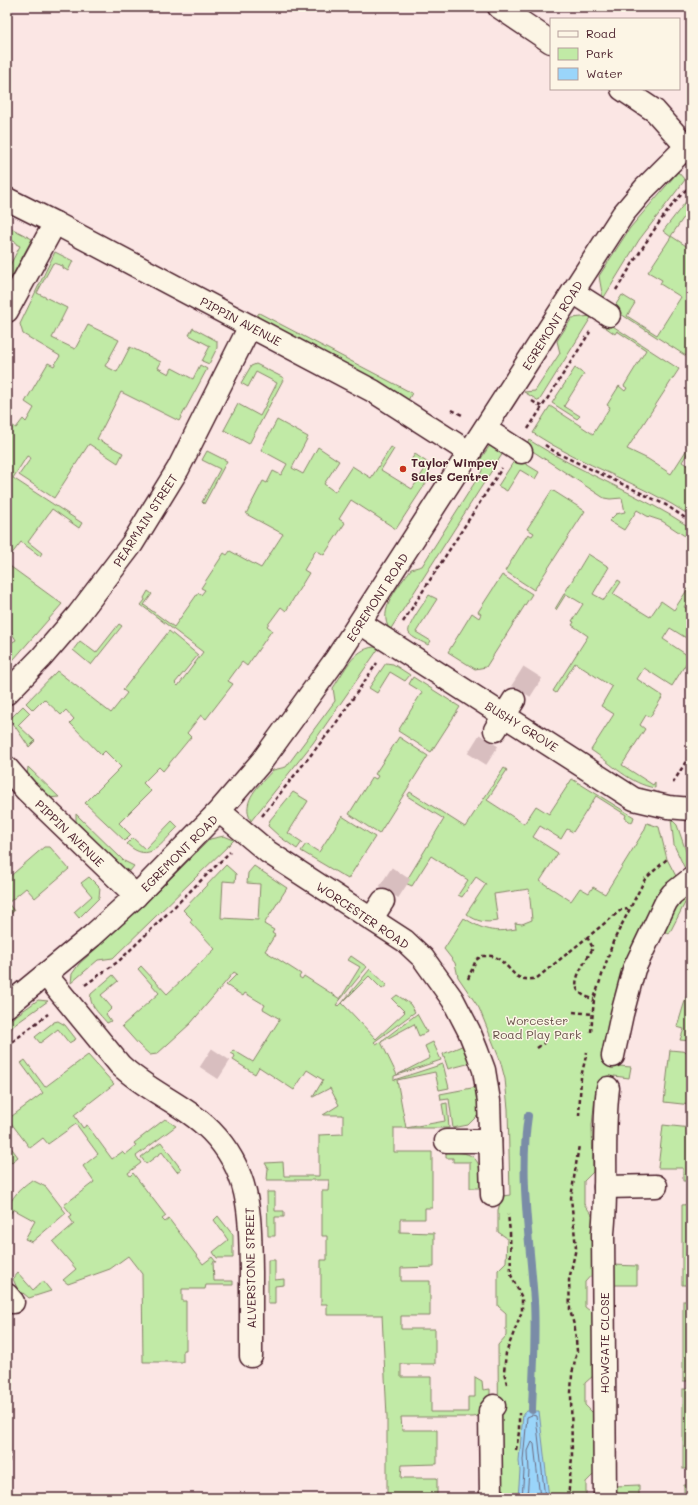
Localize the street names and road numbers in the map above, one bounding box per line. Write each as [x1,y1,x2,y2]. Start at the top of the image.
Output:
street label: EGREMONT ROAD [518,277,586,373]
street label: PIPPIN AVENUE [197,293,285,349]
street label: PEARMAIN STREET [109,470,181,569]
street label: EGREMONT ROAD [342,550,412,644]
street label: BUSHY GROVE [483,697,562,755]
street label: PIPPIN AVENUE [32,796,108,870]
street label: EGREMONT ROAD [137,811,221,895]
street label: WORCESTER ROAD [313,878,413,952]
street label: ALVERSTONE STREET [241,1207,259,1329]
street label: HOWGATE CLOSE [596,1292,612,1394]

